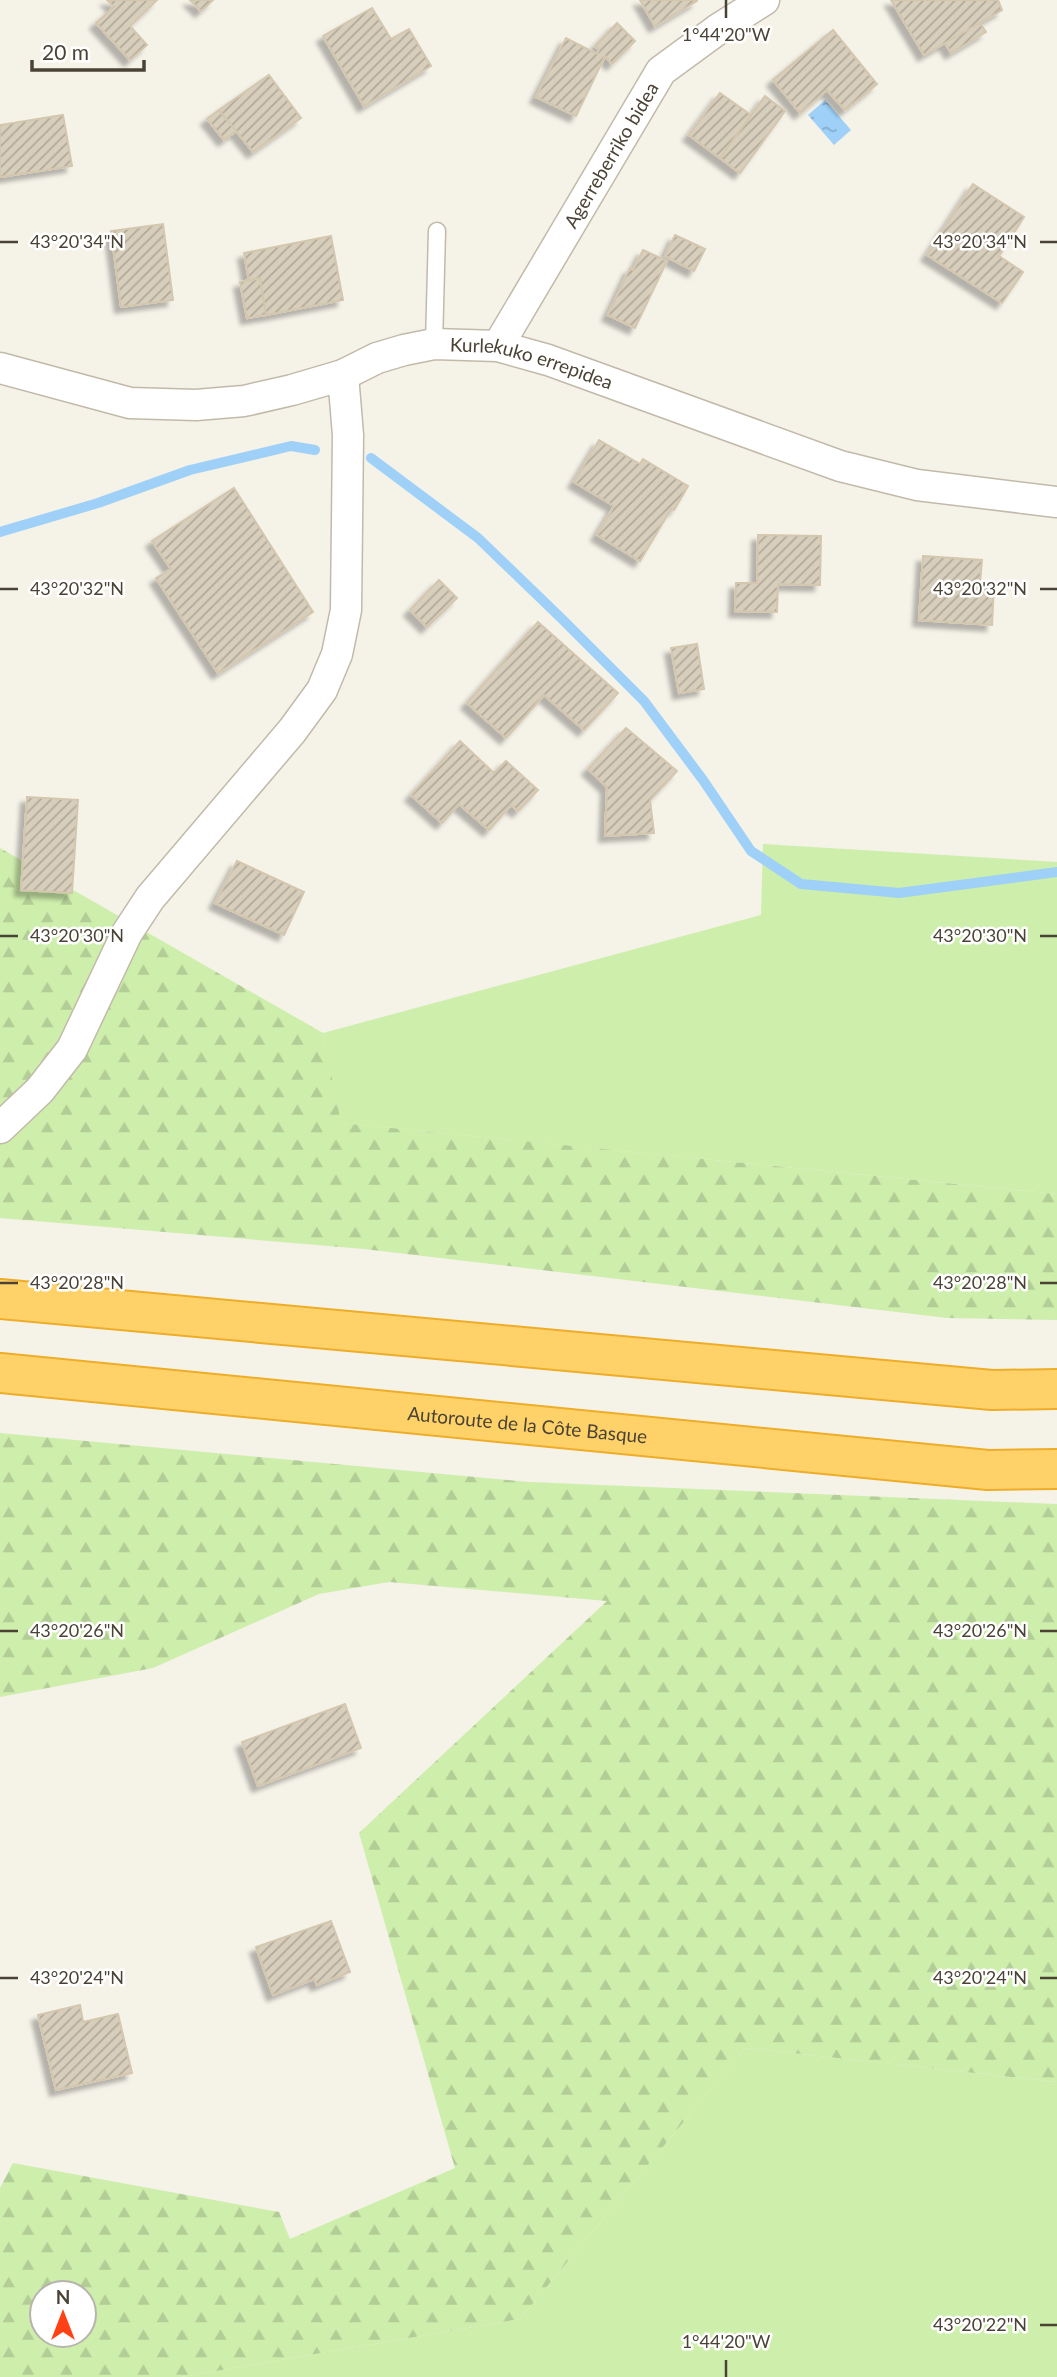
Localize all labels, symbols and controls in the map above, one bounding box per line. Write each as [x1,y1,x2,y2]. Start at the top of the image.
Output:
text: 1°44'20"W [682,23,771,45]
scale bar [32,28,144,72]
text: 20 m [42,39,89,64]
street label: Agerreberriko bidea [559,78,663,232]
text: 43°20'34"N [30,230,124,252]
text: 43°20'34"N [933,230,1027,252]
street label: Kurlekuko errepidea [450,333,616,394]
text: 43°20'32"N [30,577,124,599]
text: 43°20'32"N [933,577,1027,599]
text: 43°20'30"N [30,924,124,946]
text: 43°20'30"N [933,924,1027,946]
text: 43°20'28"N [30,1271,124,1293]
text: 43°20'28"N [933,1271,1027,1293]
street label: Autoroute de la Côte Basque [407,1401,648,1447]
text: 43°20'26"N [30,1619,124,1641]
text: 43°20'26"N [933,1619,1027,1641]
text: 43°20'24"N [30,1966,124,1988]
text: 43°20'24"N [933,1966,1027,1988]
north arrow [28,2279,98,2349]
text: N [56,2285,70,2308]
text: 43°20'22"N [933,2313,1027,2335]
text: 1°44'20"W [682,2330,771,2352]

